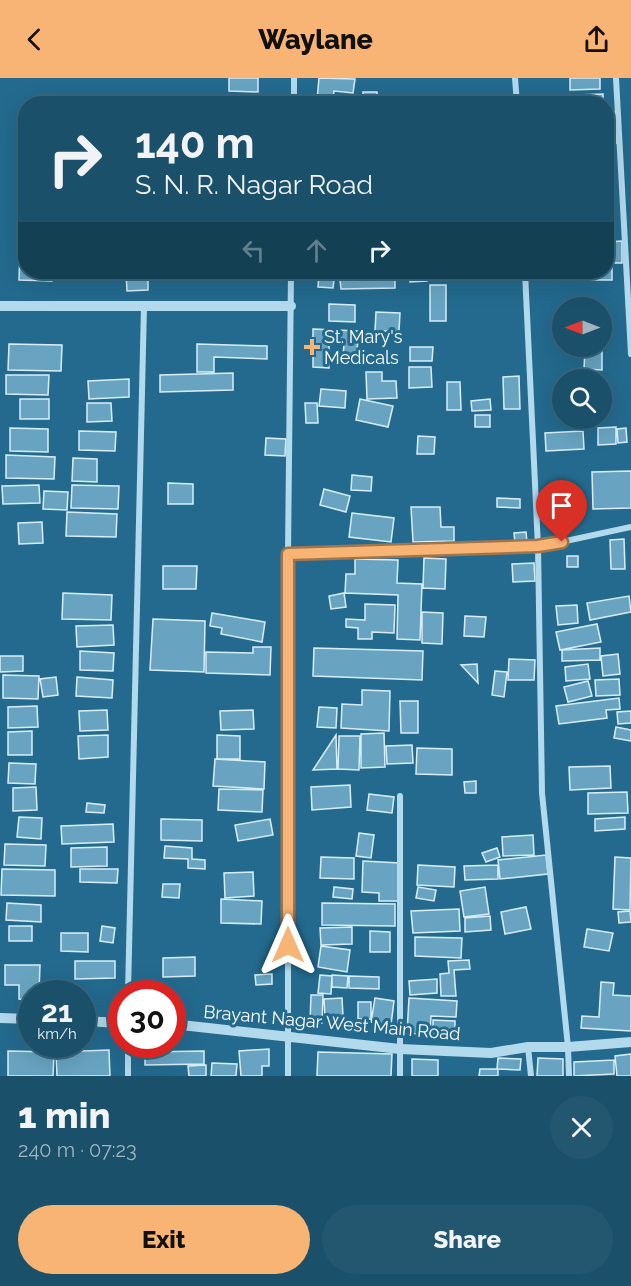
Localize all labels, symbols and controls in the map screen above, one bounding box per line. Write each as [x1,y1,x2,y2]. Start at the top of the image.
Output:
icon: back [18,23,51,56]
icon: share [580,23,613,56]
text: Waylane [258,24,373,55]
text: 140 m [135,119,255,168]
icon: right [36,120,114,198]
text: S. N. R. Nagar Road [135,169,373,200]
icon: left [237,234,270,267]
icon: ahead [300,234,333,267]
icon: right [363,234,396,267]
north arrow [552,297,612,357]
map controls [552,297,612,429]
place label: St. Mary's Medicals [324,326,403,368]
marker: St. Mary's Medicals [305,340,319,354]
button: search [552,369,612,429]
pin [536,480,587,542]
icon: arrive [545,489,578,522]
position arrow [256,913,320,977]
speed limit sign: 30 [108,980,186,1058]
text: 21 [41,994,73,1029]
street label: Brayant Nagar West Main Road [203,1001,461,1044]
text: km/h [37,1025,77,1043]
text: 1 min [18,1094,110,1136]
button: close [550,1096,613,1159]
text: 240 m · 07:23 [18,1138,137,1162]
button: Exit [18,1205,310,1274]
button: Share [322,1205,613,1274]

